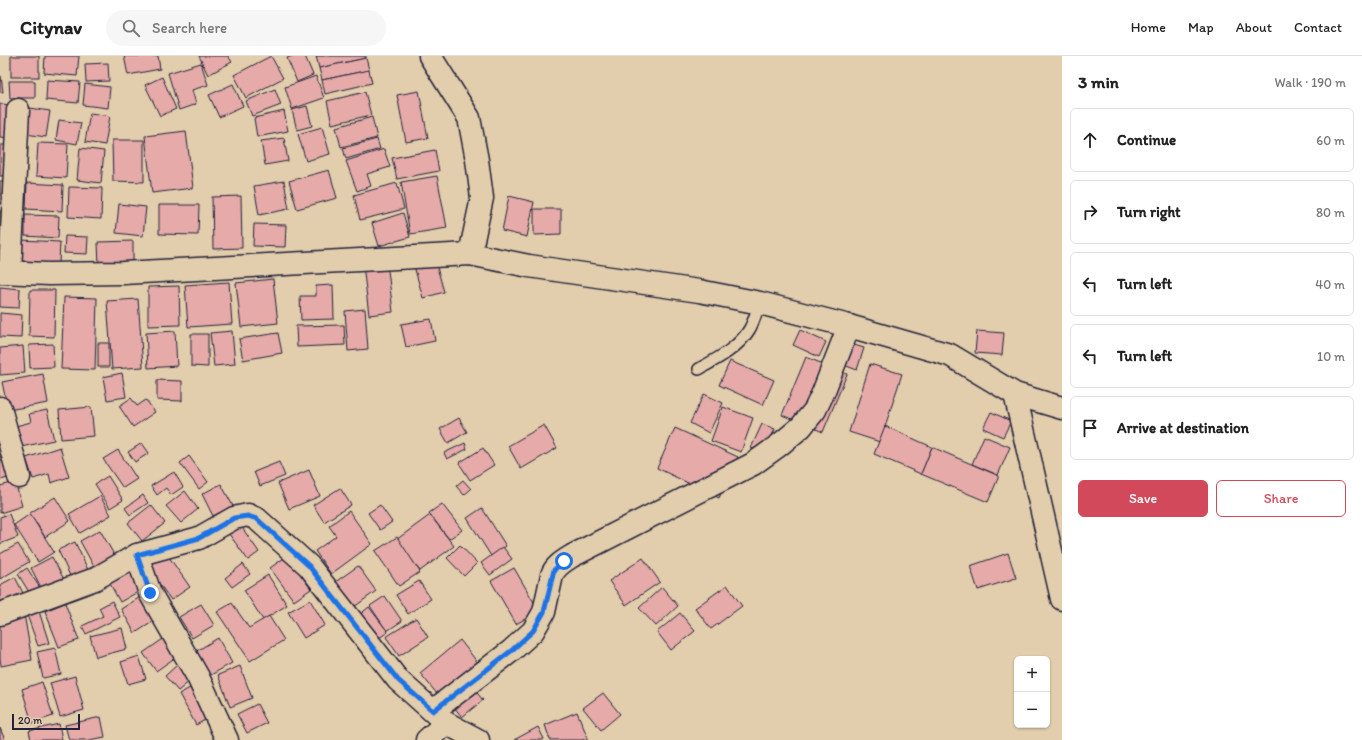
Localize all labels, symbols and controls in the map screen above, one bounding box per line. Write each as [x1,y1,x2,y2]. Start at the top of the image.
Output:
search box [106,10,386,46]
text: Citynav [20,16,82,39]
icon: search [120,17,142,39]
text: Search here [152,19,227,37]
text: Home [1131,19,1166,36]
text: Map [1188,19,1214,36]
text: About [1236,19,1272,36]
text: Contact [1294,19,1342,36]
text: 3 min [1078,72,1119,92]
text: Walk · 190 m [1275,75,1346,90]
icon: ahead [1079,129,1101,151]
text: Continue [1117,131,1176,149]
text: 60 m [1316,133,1345,148]
icon: right [1079,201,1101,223]
text: Turn right [1117,203,1181,221]
text: 80 m [1316,205,1345,220]
icon: left [1079,273,1101,295]
text: Turn left [1117,275,1172,293]
text: 40 m [1315,277,1345,292]
icon: left [1079,345,1101,367]
text: Turn left [1117,347,1172,365]
text: 10 m [1317,349,1345,364]
icon: arrive [1079,417,1101,439]
text: Arrive at destination [1117,419,1249,437]
button: Save [1078,480,1208,517]
button: Share [1216,480,1346,517]
route start [555,552,573,570]
route end [141,584,159,602]
map controls [1014,656,1050,728]
button: + [1014,656,1050,692]
button: − [1014,692,1050,728]
scale bar [12,712,80,731]
text: 20 m [18,714,42,727]

